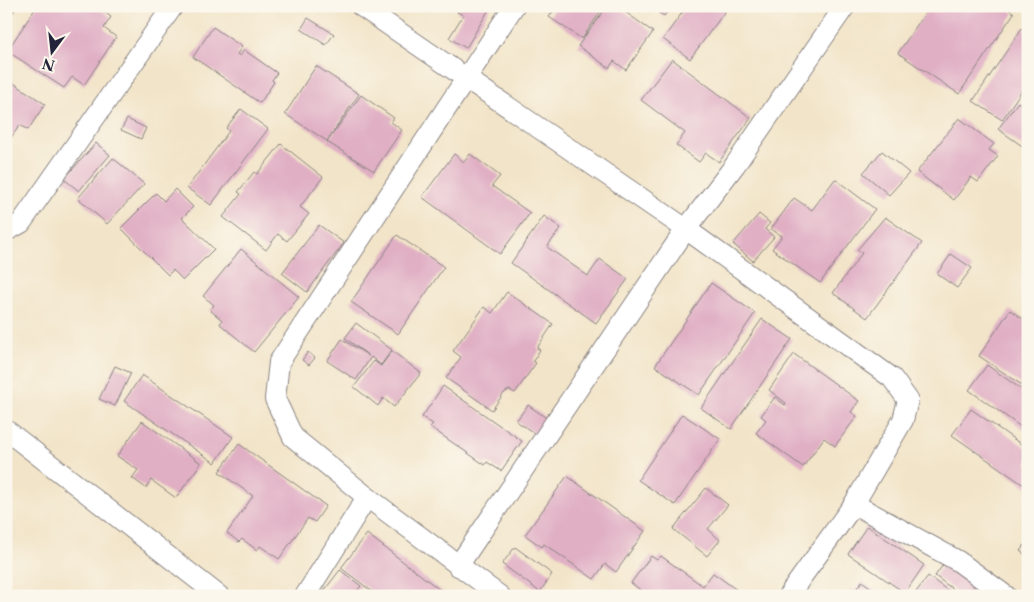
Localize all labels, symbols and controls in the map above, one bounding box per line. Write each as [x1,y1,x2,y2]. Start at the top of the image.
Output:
north arrow [28,28,78,78]
text: N [40,54,57,75]

